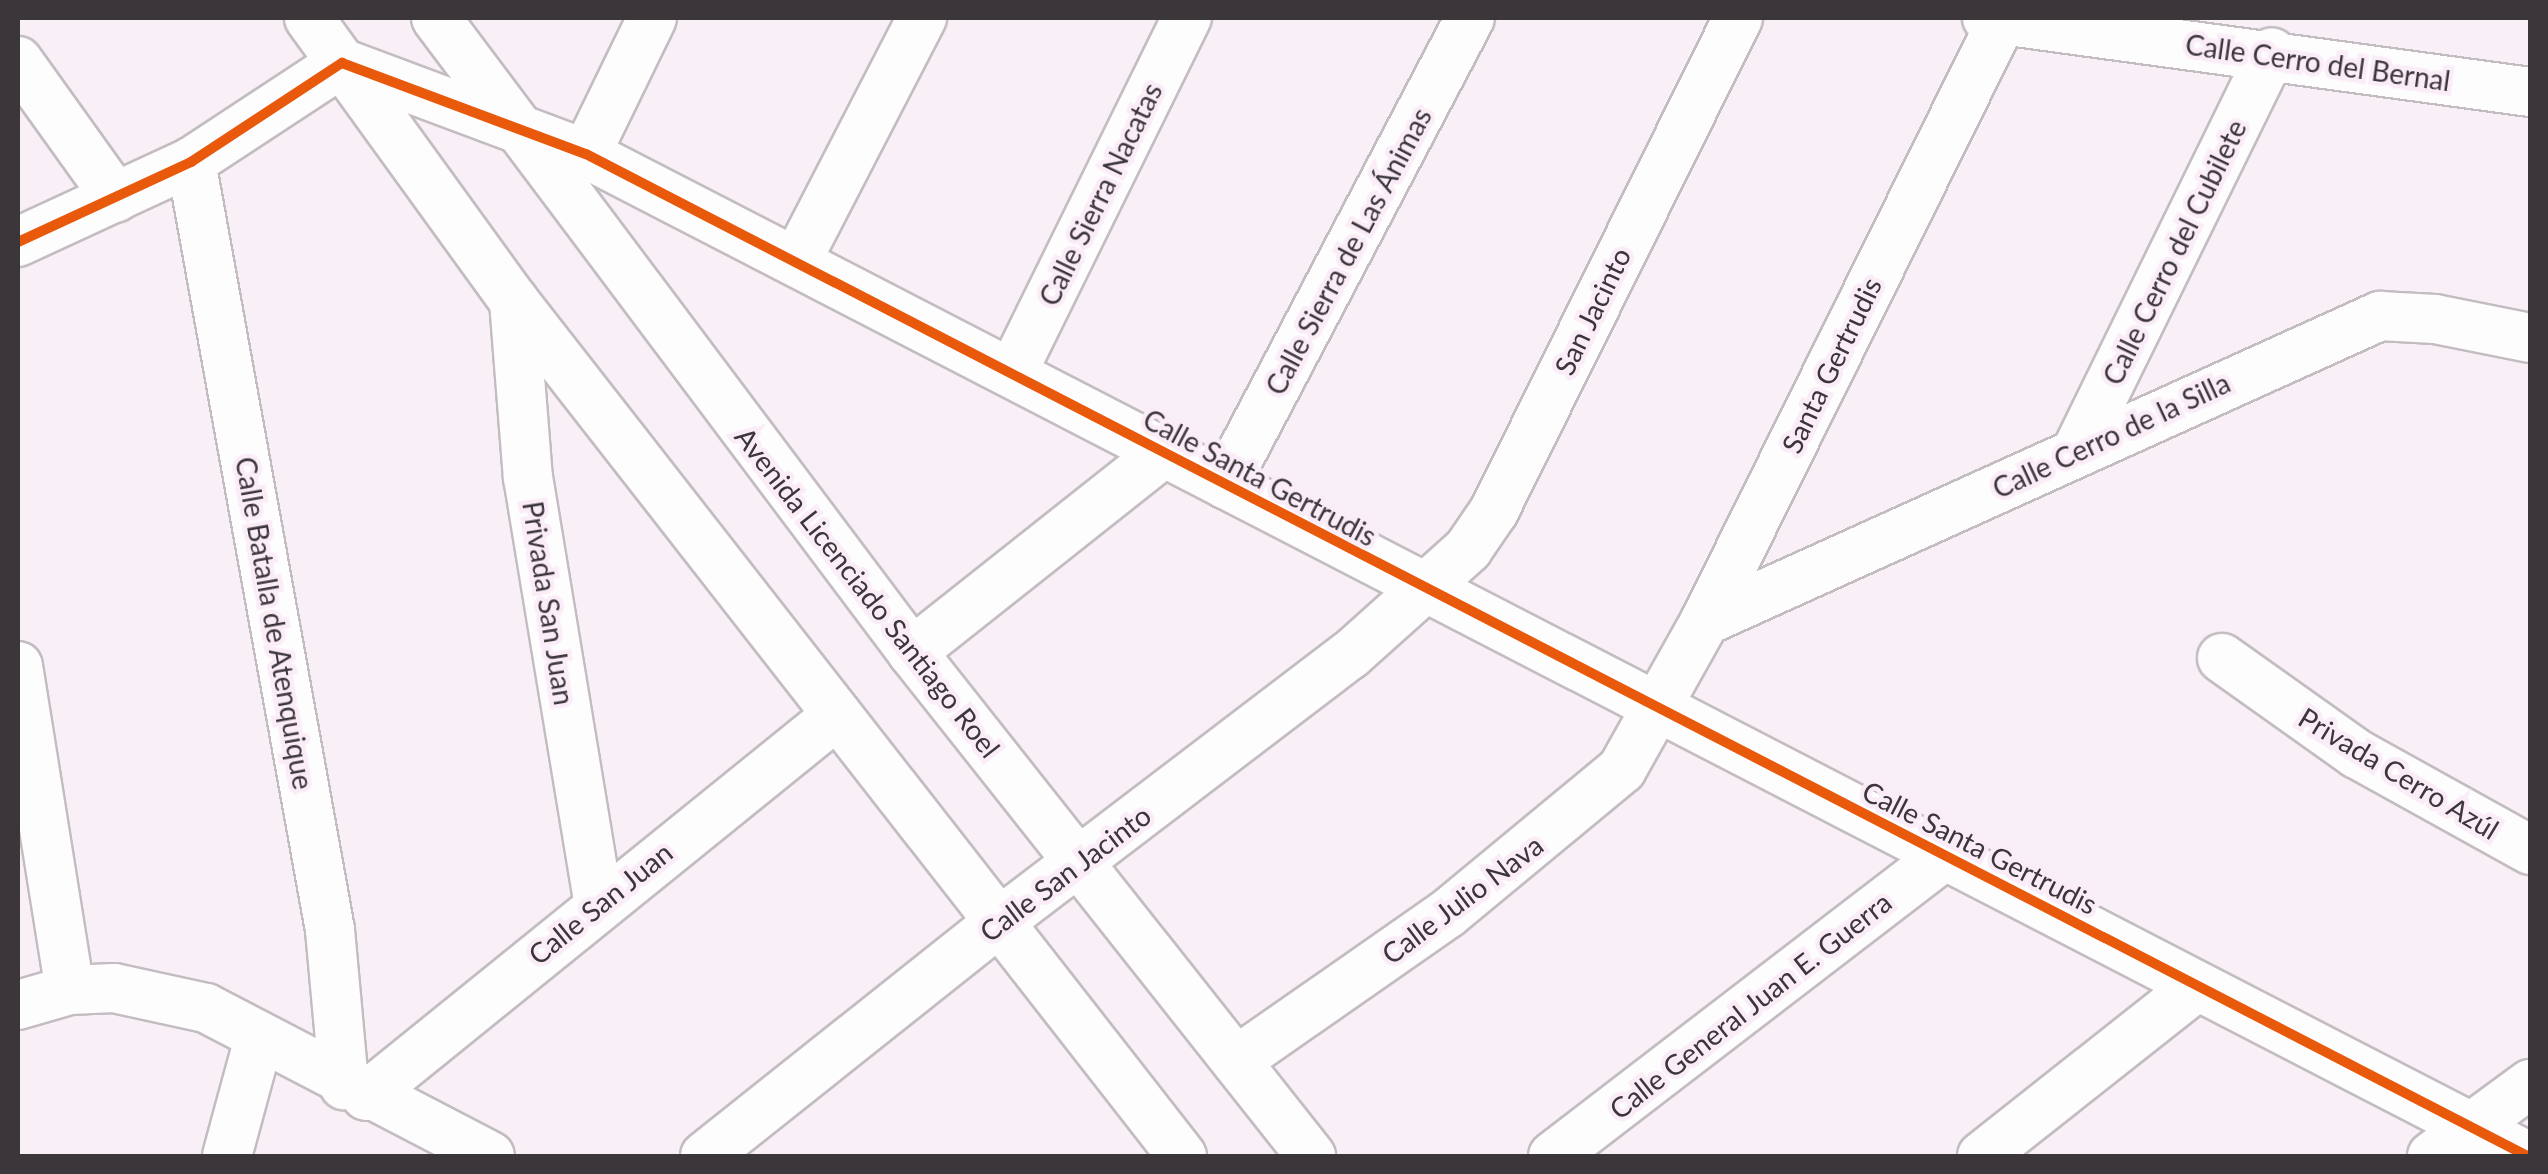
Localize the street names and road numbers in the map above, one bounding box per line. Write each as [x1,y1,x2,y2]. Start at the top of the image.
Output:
street label: Calle Cerro del Bernal [2183,27,2453,97]
street label: Calle Sierra Nacatas [1031,77,1169,311]
street label: Calle Sierra de Las Ánimas [1258,101,1438,401]
street label: Calle Cerro del Cubilete [2095,114,2253,390]
street label: San Jacinto [1547,242,1637,380]
street label: Santa Gertrudis [1774,272,1888,458]
street label: Calle Cerro de la Silla [1987,365,2235,505]
street label: Calle Santa Gertrudis [1138,401,1382,553]
street label: Avenida Licenciado Santiago Roel [729,420,1007,764]
street label: Calle Batalla de Atenquique [229,454,321,792]
street label: Privada San Juan [516,498,582,708]
street label: Privada Cerro Azúl [2293,700,2505,846]
street label: Calle Santa Gertrudis [1857,773,2103,921]
street label: Calle San Jacinto [973,798,1157,948]
street label: Calle Julio Nava [1374,827,1550,971]
street label: Calle San Juan [521,835,679,971]
street label: Calle General Juan E. Guerra [1602,884,1898,1126]

